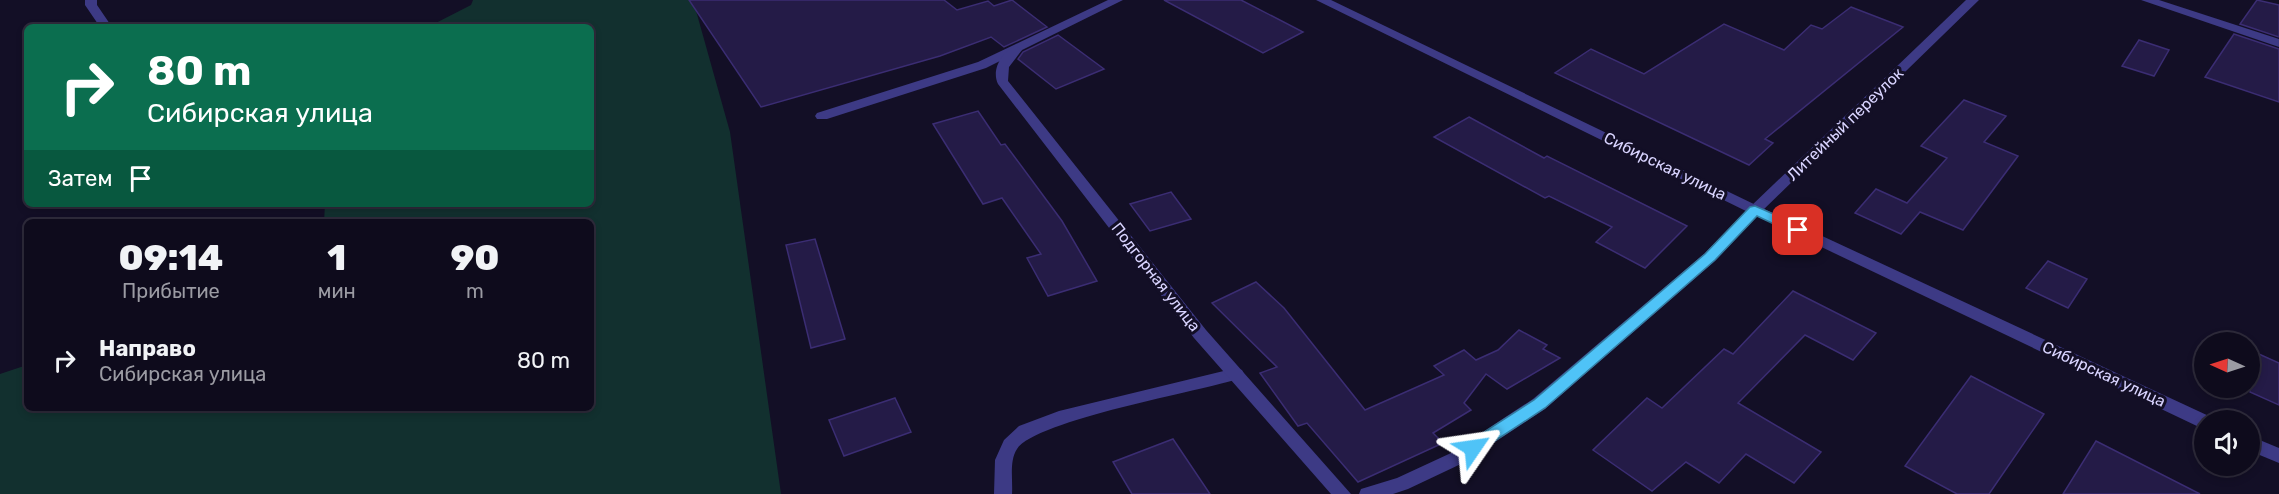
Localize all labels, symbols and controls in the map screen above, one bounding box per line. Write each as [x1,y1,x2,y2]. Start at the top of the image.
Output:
text: 80 m [147,46,251,96]
icon: right [48,48,126,126]
street label: Литейный переулок [1783,63,1907,185]
text: Сибирская улица [147,97,373,129]
street label: Сибирская улица [1601,128,1729,204]
icon: arrive [124,162,157,195]
text: Затем [48,165,112,192]
pin [1772,204,1823,255]
icon: arrive [1781,213,1814,246]
street label: Подгорная улица [1108,219,1204,335]
text: 09:14 [119,236,223,279]
text: 1 [327,236,346,279]
text: 90 [450,236,499,279]
text: Прибытие [122,279,220,303]
text: мин [318,279,356,303]
text: m [466,279,484,303]
north arrow [2194,332,2260,398]
map controls [2194,332,2260,476]
text: Направо [99,335,196,362]
street label: Сибирская улица [2039,337,2169,411]
icon: right [48,344,81,377]
text: 80 m [517,347,570,374]
text: Сибирская улица [99,362,266,386]
button: sound [2194,410,2260,476]
position arrow [1441,416,1505,480]

